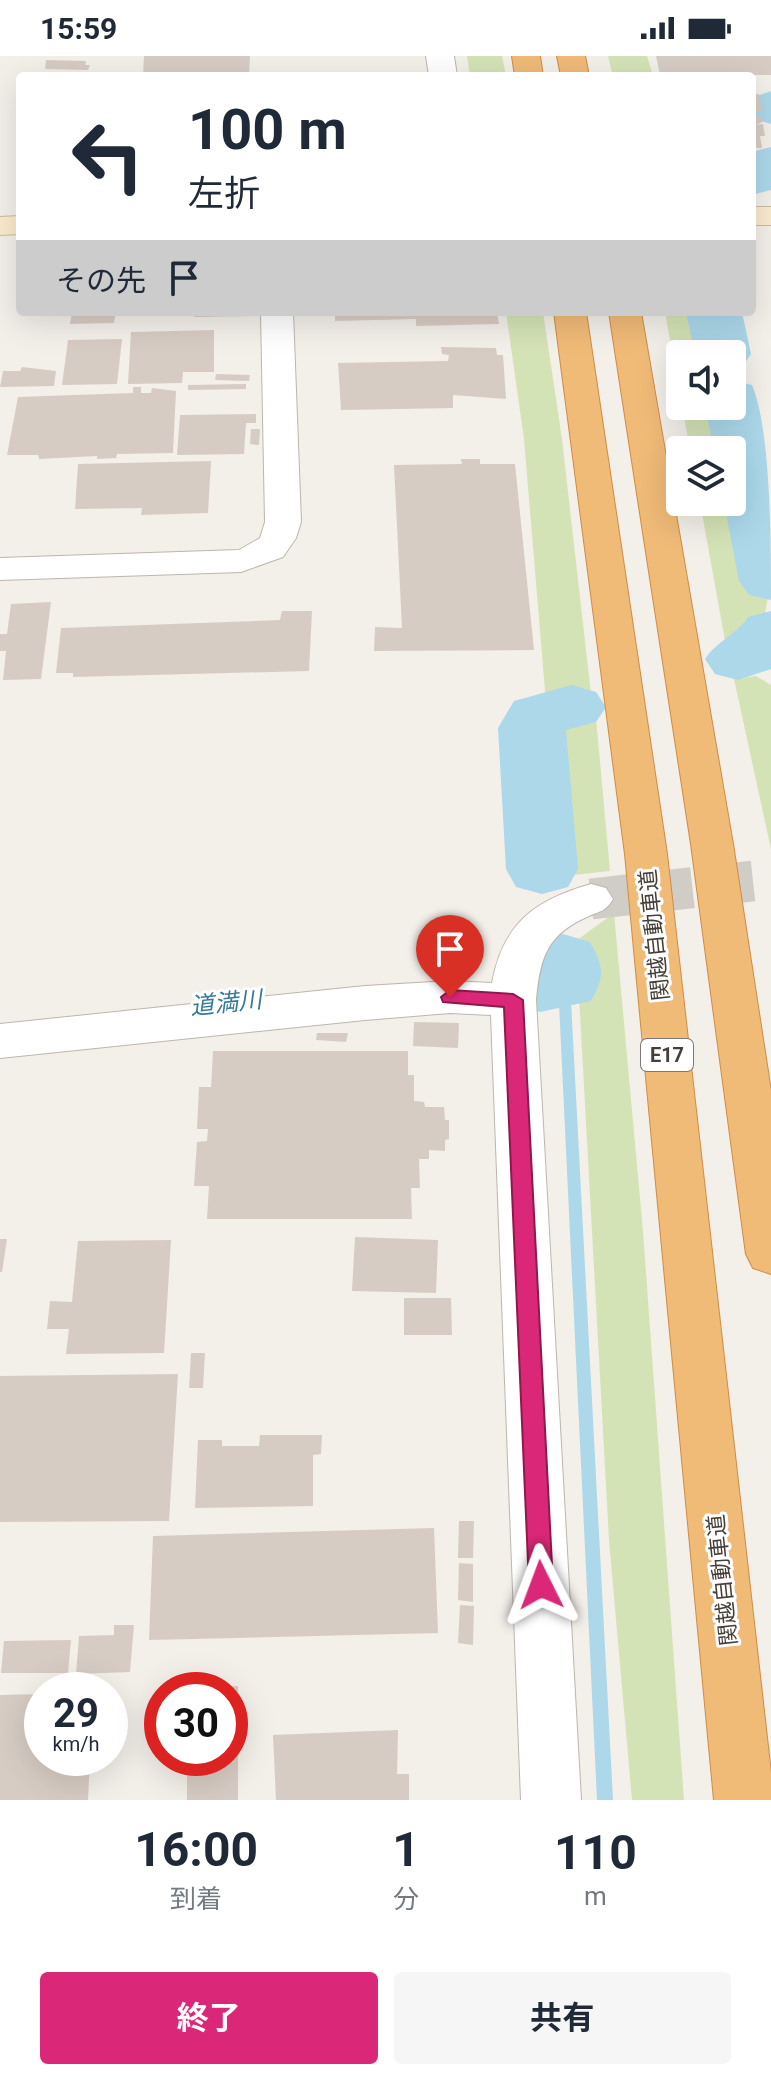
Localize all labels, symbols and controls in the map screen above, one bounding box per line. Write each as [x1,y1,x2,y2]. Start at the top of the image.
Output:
text: 15:59 [40,11,117,46]
text: 100 m [188,97,347,163]
icon: left [56,104,160,208]
text: 左折 [188,173,260,215]
icon: arrive [162,256,206,300]
text: その先 [56,263,146,298]
map controls [666,340,746,516]
button: sound [666,340,746,420]
button: layers [666,436,746,516]
street label: 関越自動車道 [635,868,674,1002]
pin [416,915,484,997]
icon: arrive [428,927,472,971]
water label: 道満川 [189,985,266,1021]
road number: E17 [641,1039,693,1071]
street label: 関越自動車道 [703,1513,742,1647]
position arrow [499,1543,583,1627]
speed limit sign: 30 [144,1672,248,1776]
text: 29 [53,1690,99,1737]
text: km/h [53,1732,99,1756]
text: 16:00 [134,1821,258,1878]
text: 1 [392,1821,420,1878]
text: 110 [554,1824,637,1881]
text: m [584,1881,607,1911]
text: 到着 [170,1884,222,1914]
text: 分 [393,1884,419,1914]
button: 終了 [40,1972,378,2064]
button: 共有 [394,1972,731,2064]

